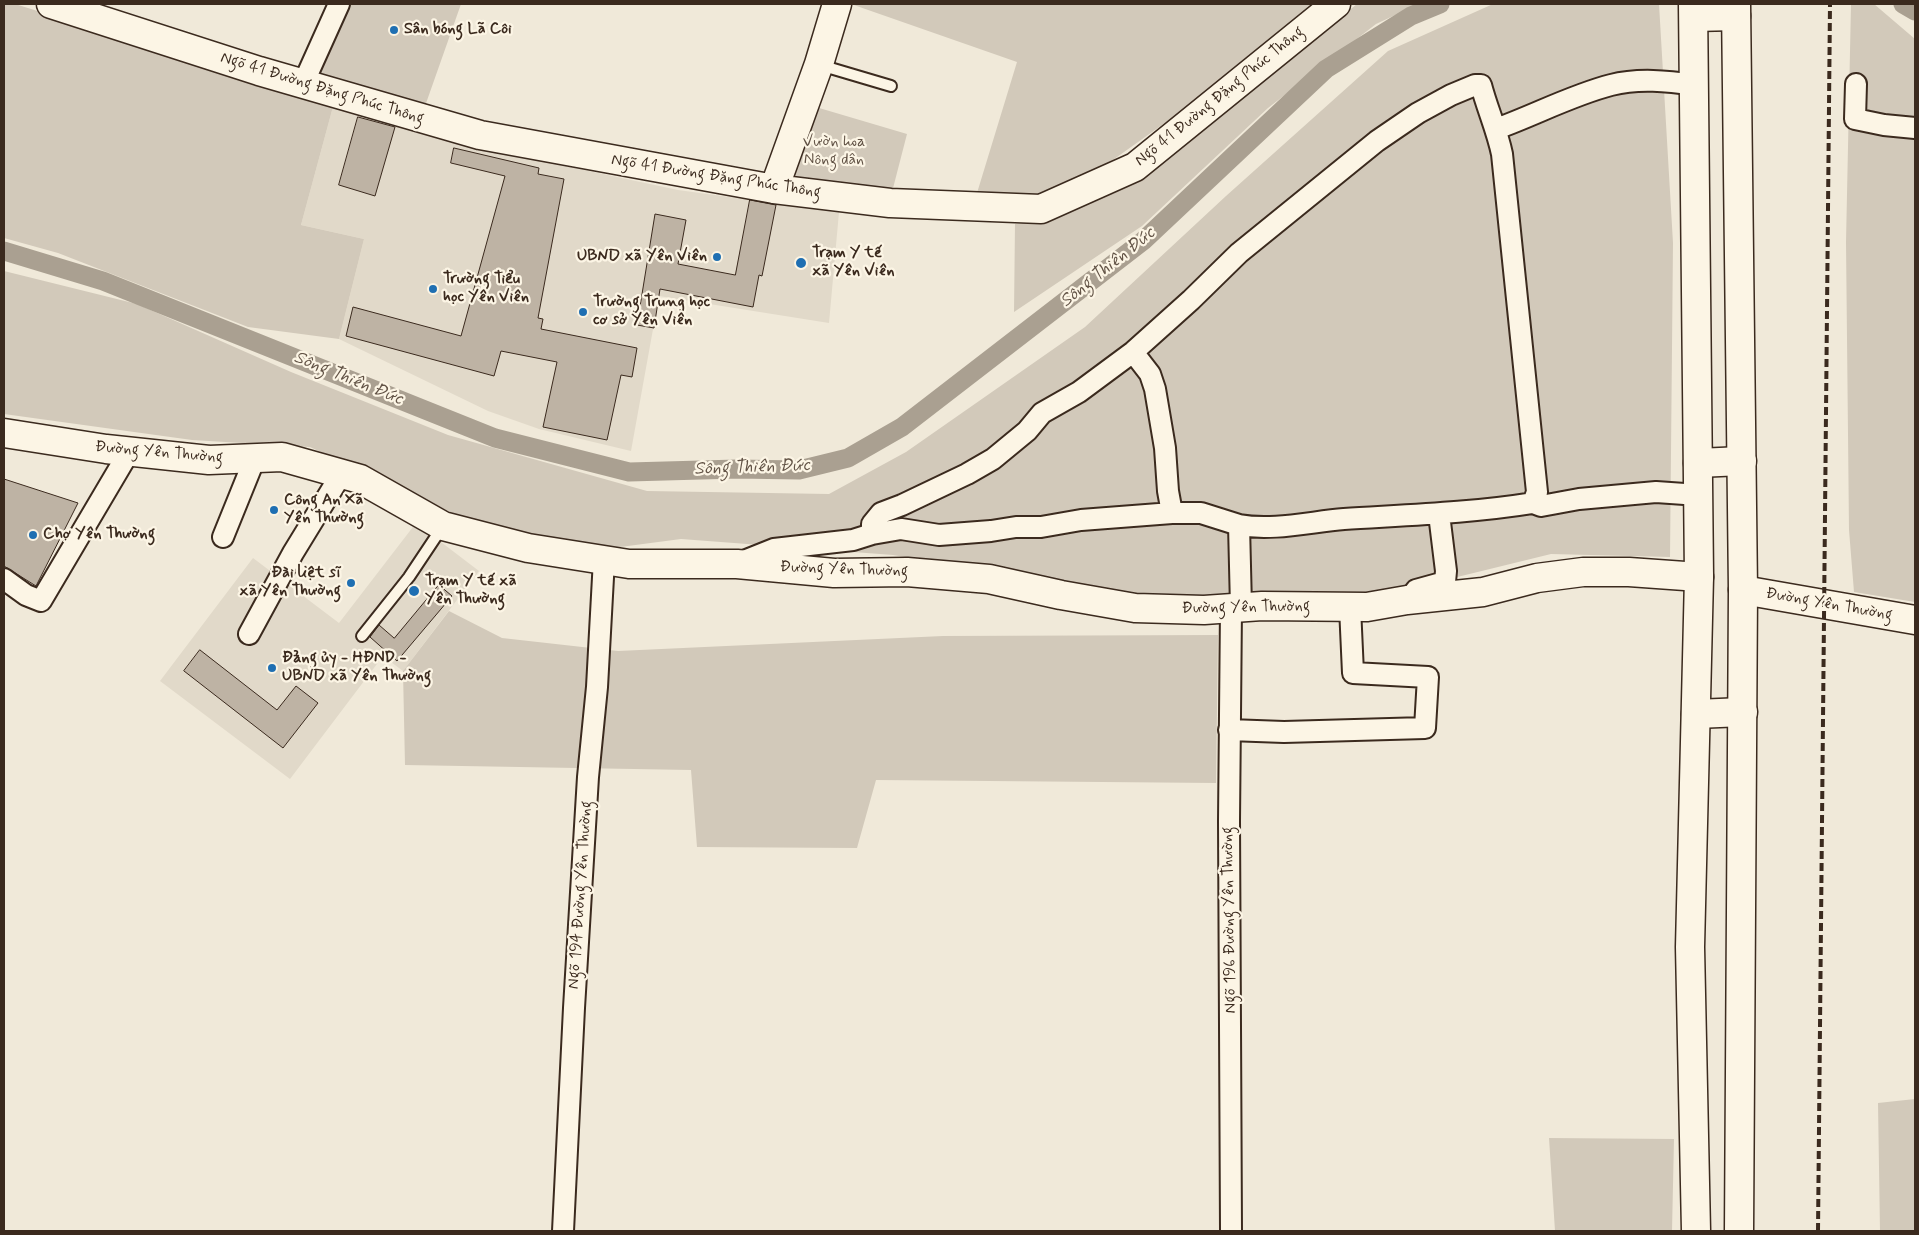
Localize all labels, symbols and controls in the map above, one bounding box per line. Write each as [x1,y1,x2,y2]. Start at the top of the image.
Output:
place label: Sân bóng Lã Côi [404,20,512,40]
street label: Ngõ 41 Đường Đặng Phúc Thông [1132,23,1308,171]
marker: Sân bóng Lã Côi [388,24,400,36]
street label: Ngõ 41 Đường Đặng Phúc Thông [218,49,426,129]
park label: Vườn hoa Nông dân [803,133,865,171]
street label: Ngõ 41 Đường Đặng Phúc Thông [610,151,822,203]
water label: Sông Thiên Đức [1056,223,1160,313]
place label: Trạm Y tế xã Yên Viên [812,244,895,282]
place label: UBND xã Yên Viên [577,247,707,267]
marker: UBND xã Yên Viên [711,251,723,263]
marker: Trạm Y tế xã Yên Viên [794,256,808,270]
place label: Trường Tiểu học Yên Viên [443,270,529,308]
marker: Trường Tiểu học Yên Viên [427,283,439,295]
place label: Trường Trung học cơ sở Yên Viên [593,293,710,331]
marker: Trường Trung học cơ sở Yên Viên [577,306,589,318]
water label: Sông Thiên Đức [290,347,406,411]
street label: Đường Yên Thường [94,438,224,468]
water label: Sông Thiên Đức [694,455,810,481]
place label: Công An Xã Yên Thường [284,491,364,529]
marker: Công An Xã Yên Thường [268,504,280,516]
place label: Chợ Yên Thường [43,525,155,545]
marker: Chợ Yên Thường [27,529,39,541]
street label: Đường Yên Thường [779,558,909,582]
place label: Đài liệt sĩ xã Yên Thường [239,564,341,602]
place label: Trạm Y tế xã Yên Thường [425,572,516,610]
marker: Đài liệt sĩ xã Yên Thường [345,577,357,589]
marker: Trạm Y tế xã Yên Thường [407,584,421,598]
street label: Đường Yên Thường [1764,584,1894,626]
street label: Đường Yên Thường [1182,597,1310,619]
place label: Đảng ủy - HĐND - UBND xã Yên Thường [282,649,431,687]
marker: Đảng ủy - HĐND - UBND xã Yên Thường [266,662,278,674]
street label: Ngõ 194 Đường Yên Thường [565,800,597,990]
street label: Ngõ 196 Đường Yên Thường [1219,826,1241,1014]

